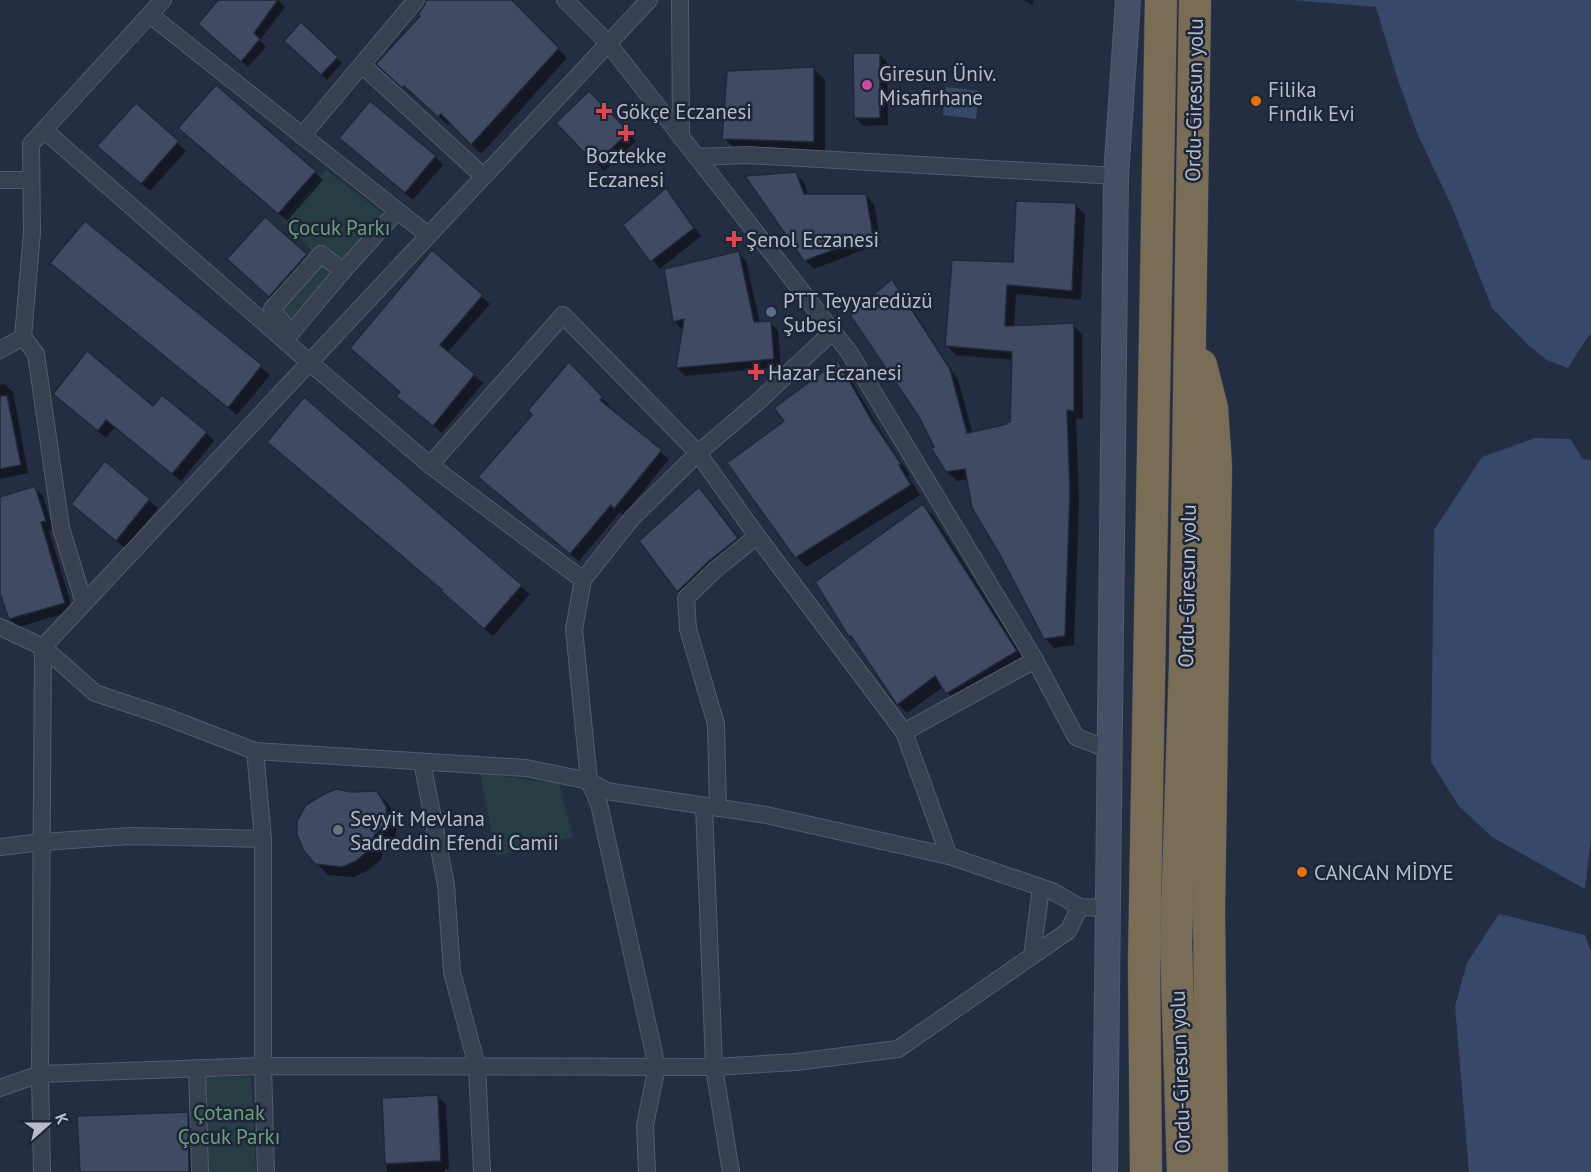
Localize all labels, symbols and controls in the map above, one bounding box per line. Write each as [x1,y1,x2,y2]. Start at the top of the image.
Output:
street label: Ordu-Giresun yolu [1179,18,1209,182]
place label: Giresun Üniv. Misafirhane [879,60,996,111]
place label: Filika Fındık Evi [1268,76,1355,127]
marker: Giresun Üniv. Misafirhane [860,78,874,92]
marker: Filika Fındık Evi [1249,94,1263,108]
place label: Gökçe Eczanesi [616,98,752,125]
marker: Gökçe Eczanesi [597,104,611,118]
marker: Boztekke Eczanesi [619,126,633,140]
place label: Boztekke Eczanesi [586,142,666,193]
park label: Çocuk Parkı [288,214,390,241]
place label: Şenol Eczanesi [746,226,879,253]
marker: Şenol Eczanesi [727,232,741,246]
place label: PTT Teyyaredüzü Şubesi [783,287,933,338]
marker: PTT Teyyaredüzü Şubesi [764,305,778,319]
place label: Hazar Eczanesi [768,359,902,386]
marker: Hazar Eczanesi [749,365,763,379]
street label: Ordu-Giresun yolu [1172,504,1202,668]
place label: Seyyit Mevlana Sadreddin Efendi Camii [350,805,559,856]
marker: Seyyit Mevlana Sadreddin Efendi Camii [331,823,345,837]
place label: CANCAN MİDYE [1314,859,1454,886]
marker: CANCAN MİDYE [1295,865,1309,879]
street label: Ordu-Giresun yolu [1164,990,1196,1154]
north arrow [18,1094,78,1154]
park label: Çotanak Çocuk Parkı [178,1099,280,1150]
text: K [51,1110,73,1127]

